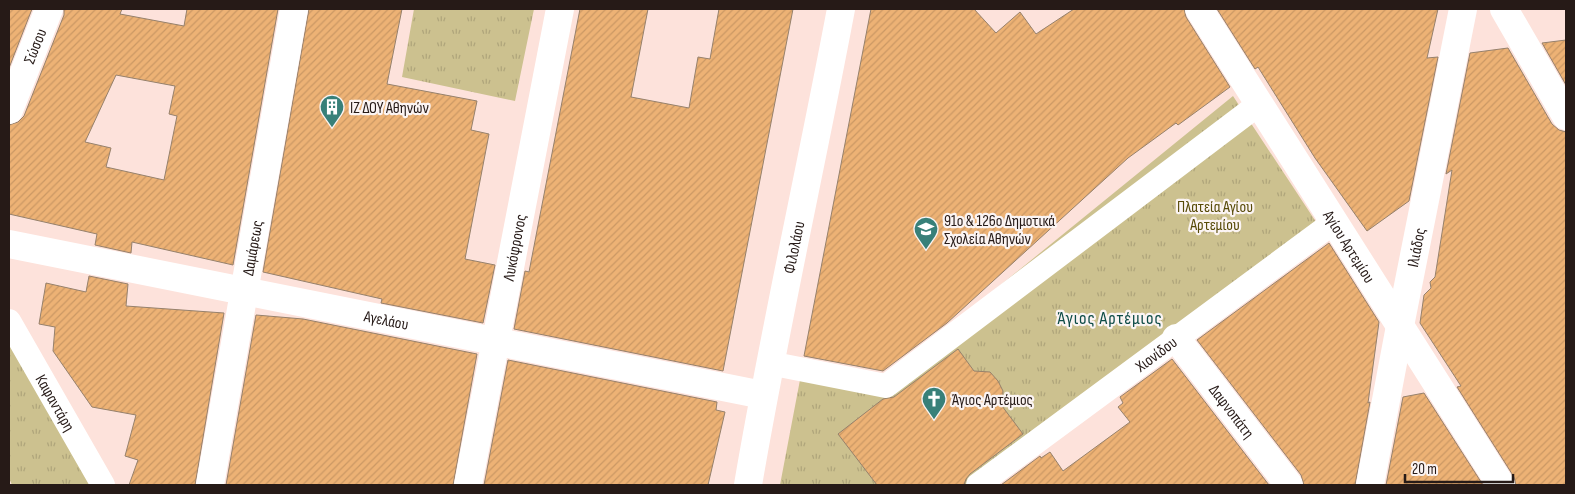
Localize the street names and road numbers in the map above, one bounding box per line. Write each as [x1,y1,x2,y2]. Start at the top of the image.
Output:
street label: Σώσου [20,26,51,67]
street label: Αγίου Αρτεμίου [1318,207,1378,287]
street label: Λυκόφρονος [499,213,531,284]
street label: Δαμάρεως [239,219,268,277]
street label: Φιλολάου [780,220,809,276]
street label: Ιλιάδος [1404,226,1430,269]
street label: Αγελάου [361,307,410,335]
street label: Χιονίδου [1131,333,1181,377]
street label: Καφαντάρη [31,372,78,435]
street label: Δαφνοπάτη [1204,381,1258,443]

